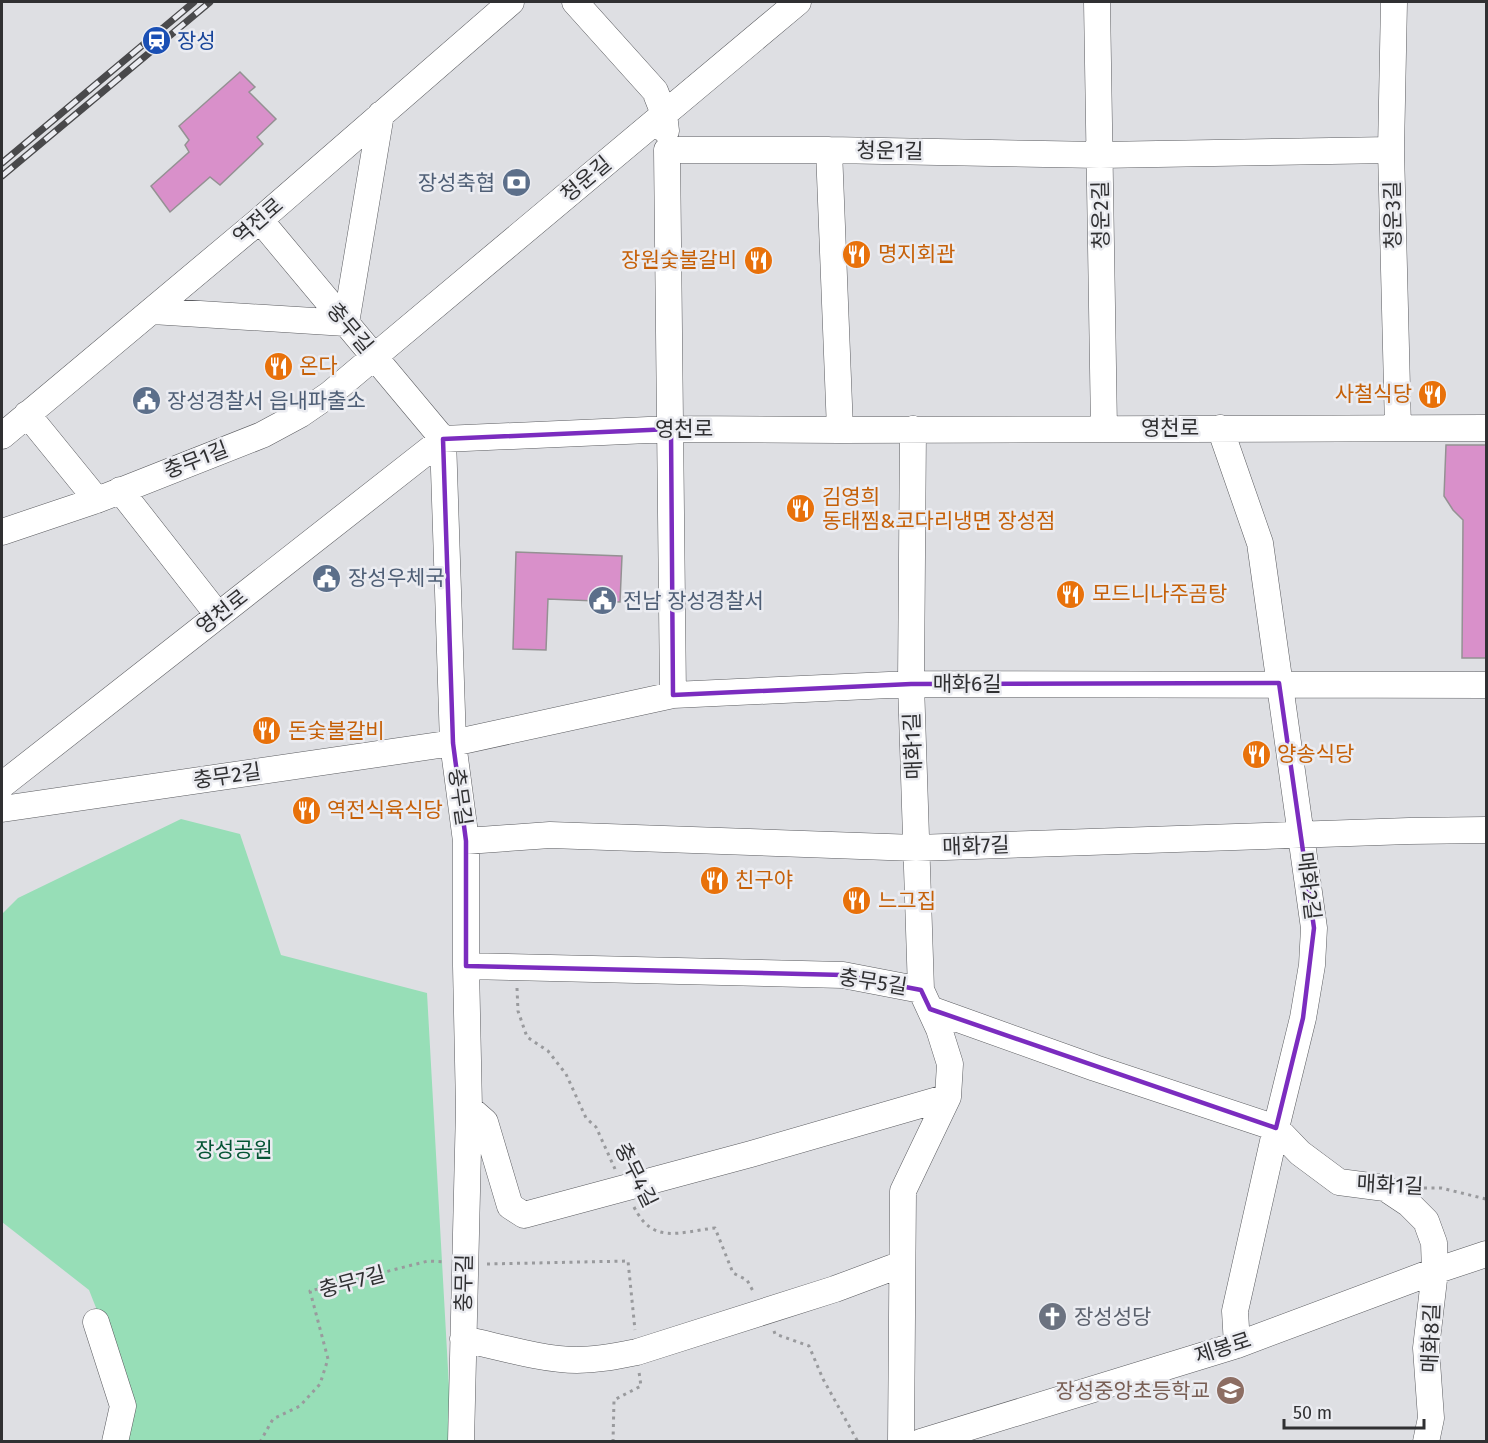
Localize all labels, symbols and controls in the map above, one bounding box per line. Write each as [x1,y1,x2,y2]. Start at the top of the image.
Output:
station icon: 장성 [140,25,172,57]
place label: 장성 [177,28,216,54]
street label: 청운1길 [856,137,924,165]
street label: 청운길 [555,150,617,208]
bank icon: 장성축협 [500,167,532,199]
place label: 장성축협 [418,170,495,196]
street label: 청운2길 [1087,181,1115,249]
street label: 청운3길 [1379,181,1407,249]
street label: 역전로 [228,192,288,250]
restaurant icon: 명지회관 [841,238,873,270]
place label: 명지회관 [878,241,955,267]
restaurant icon: 장원숯불갈비 [742,244,774,276]
place label: 장원숯불갈비 [621,247,737,273]
street label: 충무길 [321,297,379,359]
restaurant icon: 온다 [262,350,294,382]
place label: 온다 [299,353,338,379]
restaurant icon: 사철식당 [1417,378,1449,410]
place label: 사철식당 [1335,381,1412,407]
public building icon: 장성경찰서 읍내파출소 [130,385,162,417]
place label: 장성경찰서 읍내파출소 [167,388,366,414]
street label: 영천로 [1141,415,1199,441]
street label: 영천로 [655,416,713,442]
street label: 충무1길 [160,436,232,484]
place label: 김영희 동태찜&코다리냉면 장성점 [822,484,1055,534]
restaurant icon: 김영희 동태찜&코다리냉면 장성점 [785,493,817,525]
public building icon: 장성우체국 [311,562,343,594]
place label: 장성우체국 [348,565,445,591]
restaurant icon: 모드니나주곰탕 [1055,578,1087,610]
place label: 모드니나주곰탕 [1092,581,1227,607]
street label: 영천로 [191,584,253,640]
public building icon: 전남 장성경찰서 [586,585,618,617]
place label: 전남 장성경찰서 [623,588,764,614]
street label: 매화6길 [932,671,1002,697]
street label: 매화1길 [899,712,927,780]
restaurant icon: 돈숯불갈비 [251,715,283,747]
place label: 돈숯불갈비 [288,718,385,744]
restaurant icon: 양송식당 [1240,738,1272,770]
place label: 양송식당 [1277,741,1354,767]
street label: 충무2길 [191,758,263,794]
street label: 충무길 [443,766,477,828]
restaurant icon: 역전식육식당 [290,794,322,826]
place label: 역전식육식당 [327,797,443,823]
street label: 매화7길 [942,832,1010,860]
street label: 매화2길 [1292,850,1326,922]
restaurant icon: 친구야 [698,864,730,896]
place label: 친구야 [735,867,793,893]
restaurant icon: 느그집 [841,885,873,917]
place label: 느그집 [878,888,936,914]
street label: 충무5길 [837,964,909,1000]
park label: 장성공원 [195,1137,273,1163]
street label: 충무4길 [609,1138,663,1212]
street label: 매화1길 [1356,1170,1424,1200]
street label: 충무길 [450,1254,478,1312]
street label: 충무7길 [316,1261,388,1303]
church icon: 장성성당 [1037,1301,1069,1333]
street label: 매화8길 [1417,1303,1445,1373]
place label: 장성성당 [1074,1304,1151,1330]
street label: 제봉로 [1191,1327,1255,1369]
school or university icon: 장성중앙초등학교 [1215,1375,1247,1407]
place label: 장성중앙초등학교 [1055,1378,1210,1404]
scale bar [1284,1392,1424,1430]
text: 50 m [1293,1402,1332,1424]

